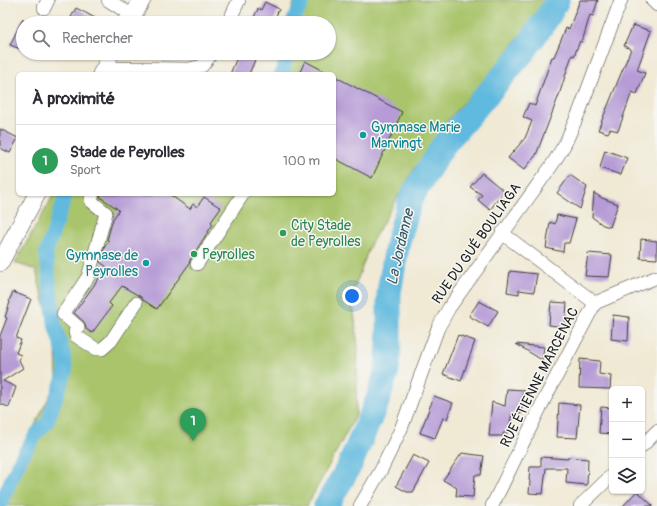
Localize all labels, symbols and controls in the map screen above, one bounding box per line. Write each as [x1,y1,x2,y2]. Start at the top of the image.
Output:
search box [16,16,336,60]
icon: search [30,27,52,49]
text: Rechercher [62,29,133,48]
text: À proximité [32,88,115,109]
place label: Gymnase Marie Marvingt [371,119,460,152]
marker: Gymnase Marie Marvingt [358,130,368,140]
text: Stade de Peyrolles [70,143,185,162]
text: 1 [42,153,48,169]
text: 100 m [283,153,320,169]
text: Sport [70,162,101,178]
street label: RUE DU GUÉ BOULIAGA [427,179,525,307]
water label: La Jordanne [383,206,419,287]
place label: City Stade de Peyrolles [291,217,361,250]
marker: City Stade de Peyrolles [278,228,288,238]
place label: Peyrolles [202,246,255,263]
place label: Gymnase de Peyrolles [66,247,139,280]
marker: Peyrolles [189,249,199,259]
marker: Gymnase de Peyrolles [141,258,151,268]
your location [342,286,362,306]
street label: RUE ÉTIENNE MARCENAC [496,304,582,450]
map controls [609,386,645,494]
button: + [609,386,645,422]
pin: 1 [180,408,206,441]
button: − [609,422,645,458]
button: layers [609,458,645,494]

